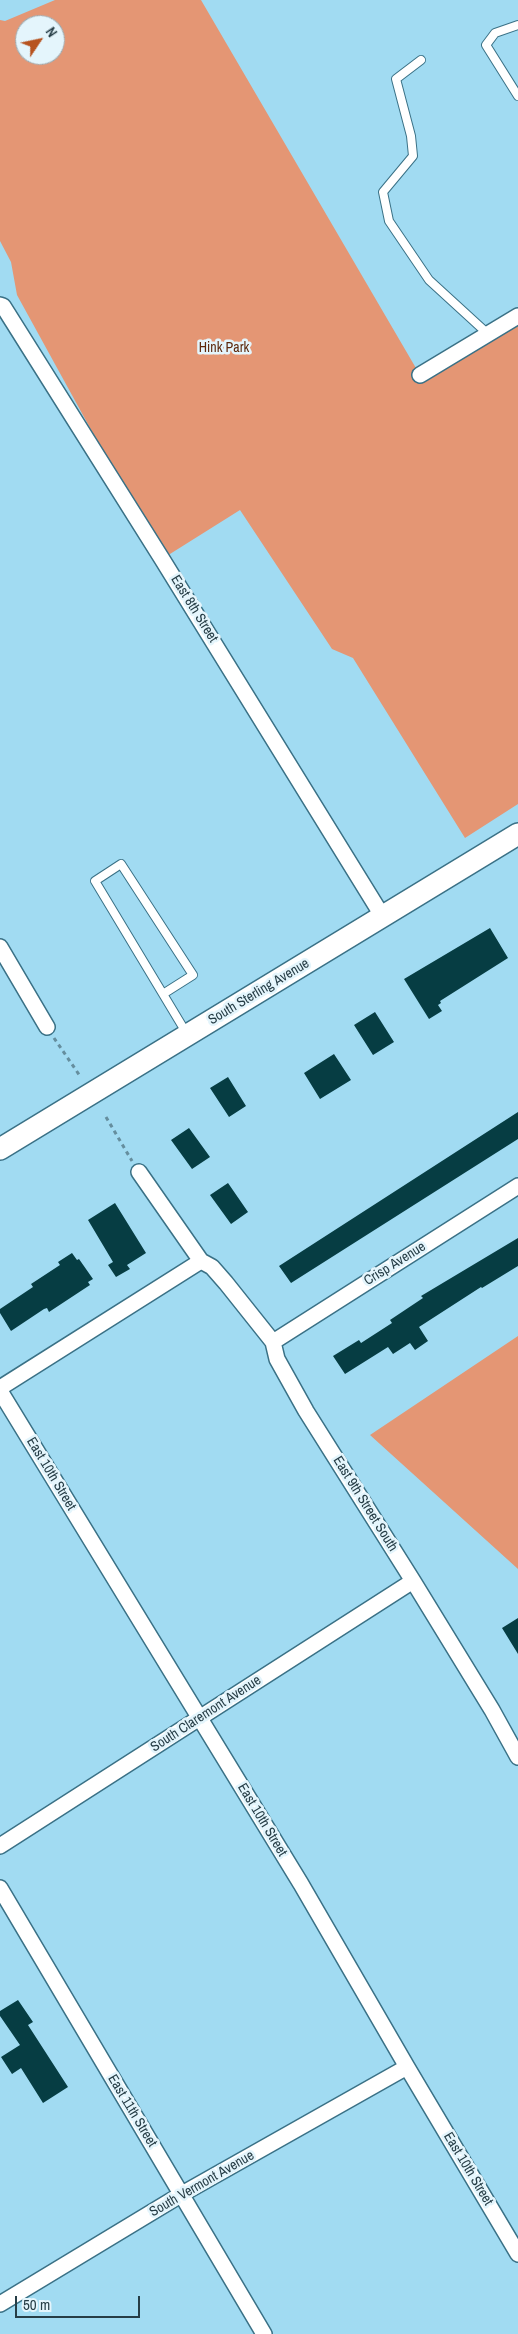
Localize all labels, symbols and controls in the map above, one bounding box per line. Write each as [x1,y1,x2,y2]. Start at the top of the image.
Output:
north arrow [15,15,65,65]
text: N [42,24,61,41]
park label: Hink Park [199,340,249,356]
street label: East 8th Street [167,572,221,646]
street label: South Sterling Avenue [206,955,312,1029]
street label: Crisp Avenue [361,1238,429,1290]
street label: East 10th Street [23,1434,79,1514]
street label: East 9th Street South [329,1453,401,1555]
street label: South Claremont Avenue [148,1672,264,1756]
street label: East 10th Street [234,1780,290,1860]
street label: East 11th Street [104,2072,160,2150]
street label: East 10th Street [440,2129,496,2209]
street label: South Vermont Avenue [147,2147,257,2221]
scale bar [18,2286,142,2318]
text: 50 m [23,2294,50,2315]

